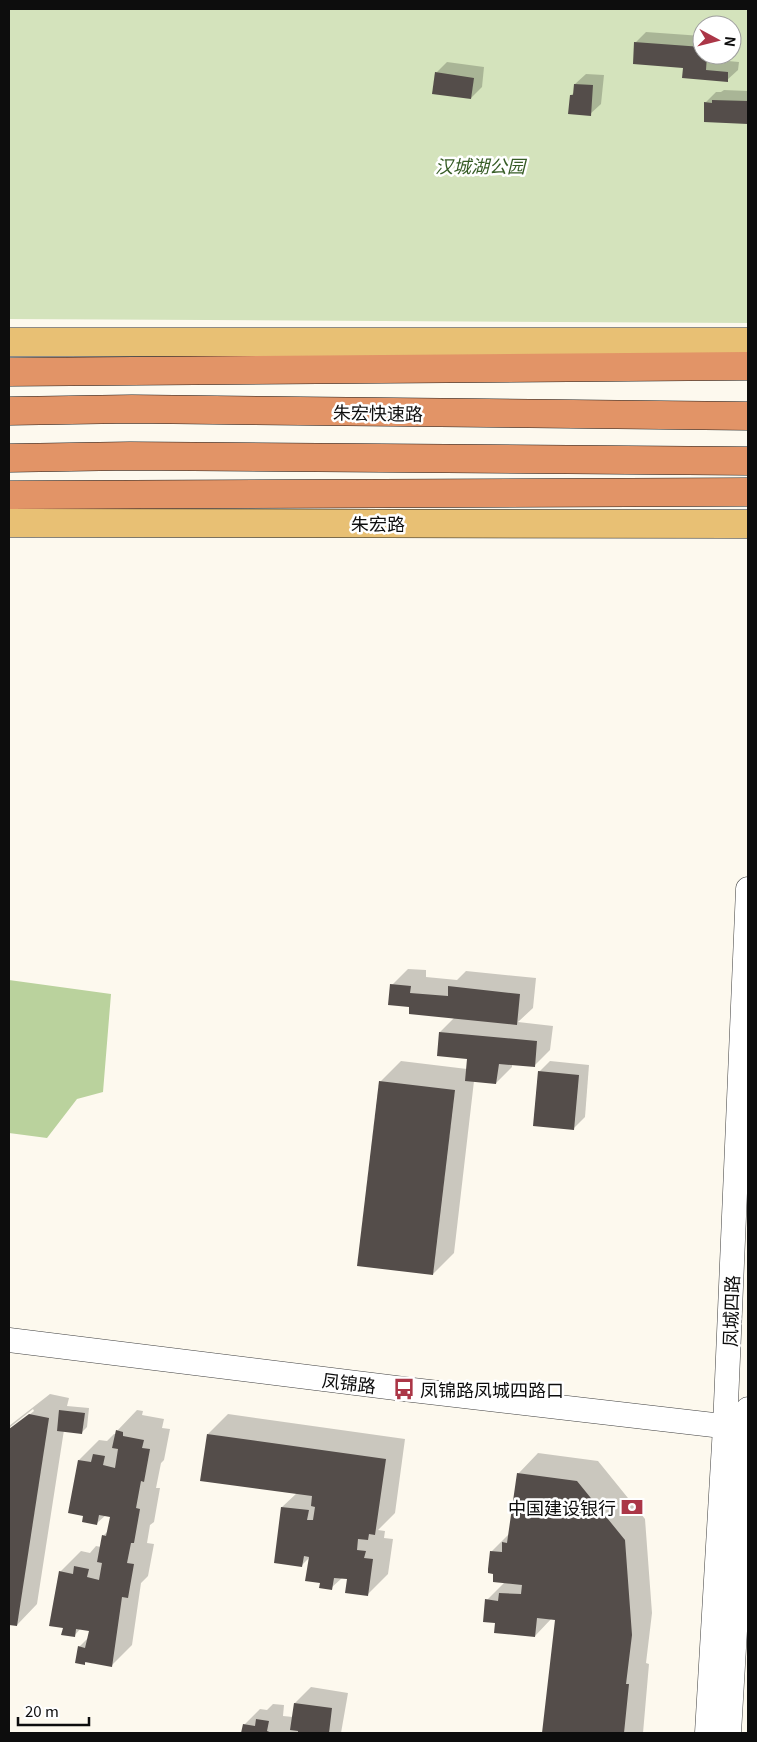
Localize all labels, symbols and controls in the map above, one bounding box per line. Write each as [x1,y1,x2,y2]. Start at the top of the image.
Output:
north arrow [692,15,742,65]
text: N [720,35,741,48]
park label: 汉城湖公园 [435,152,528,178]
street label: 朱宏快速路 [333,398,423,426]
street label: 朱宏路 [351,510,405,536]
street label: 凤城四路 [716,1275,744,1347]
street label: 凤锦路 [321,1366,377,1398]
bus stop icon: 凤锦路凤城四路口 [391,1376,417,1402]
place label: 凤锦路凤城四路口 [420,1376,564,1402]
place label: 中国建设银行 [508,1494,616,1520]
bank icon: 中国建设银行 [619,1494,645,1520]
scale bar [18,1694,89,1726]
text: 20 m [25,1700,59,1721]

